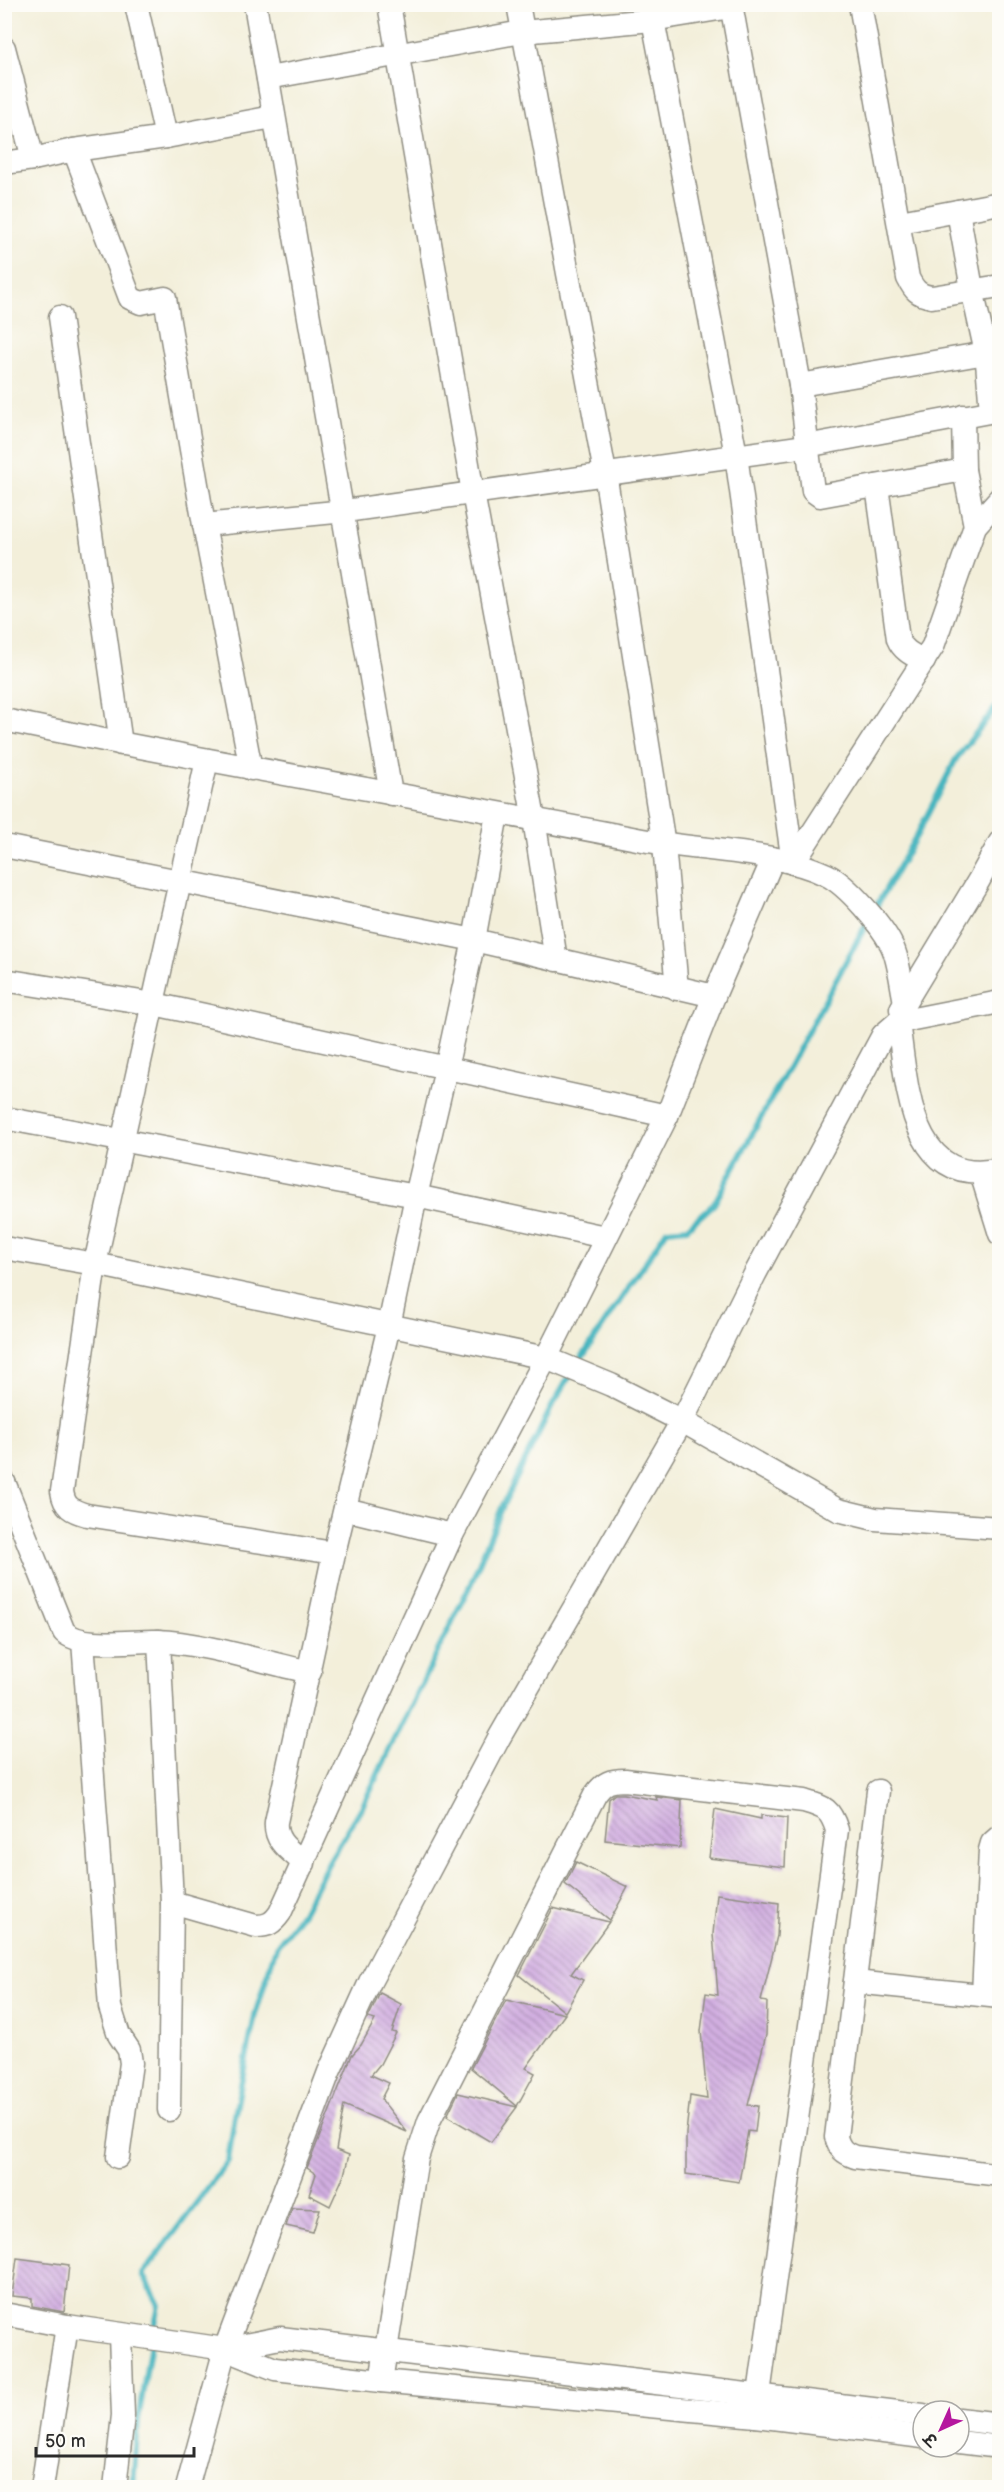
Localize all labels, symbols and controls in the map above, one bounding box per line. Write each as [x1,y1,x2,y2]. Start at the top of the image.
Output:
north arrow [911,2399,971,2459]
scale bar [36,2420,194,2458]
text: उ [920,2427,943,2450]
text: 50 m [45,2431,86,2452]

